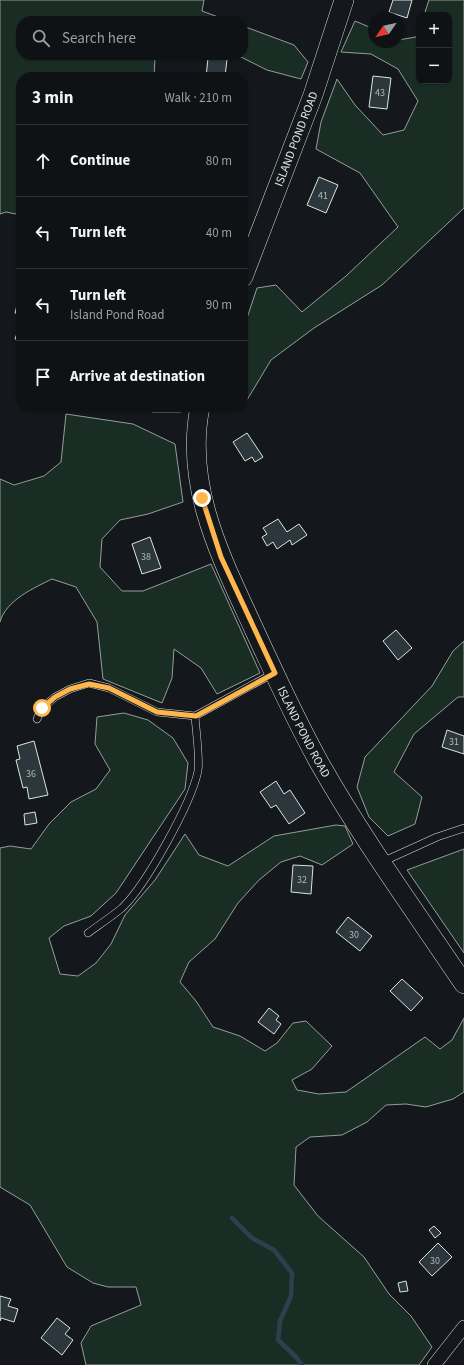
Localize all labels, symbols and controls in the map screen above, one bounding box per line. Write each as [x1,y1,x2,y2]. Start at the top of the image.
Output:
north arrow [368,12,404,48]
map controls [416,12,452,84]
button: + [416,12,452,48]
search box [16,16,248,60]
icon: search [30,27,52,49]
text: Search here [62,28,136,49]
button: − [416,48,452,84]
text: 3 min [32,86,73,110]
house number: 43 [375,86,385,100]
text: Walk · 210 m [164,89,232,107]
street label: ISLAND POND ROAD [271,89,323,189]
icon: ahead [32,150,54,172]
text: Continue [70,150,130,171]
text: 80 m [206,152,232,170]
house number: 41 [318,189,328,203]
icon: left [32,222,54,244]
text: Turn left [70,222,126,243]
text: 40 m [206,224,232,242]
text: Turn left [70,285,126,306]
icon: left [32,294,54,316]
text: 90 m [206,296,232,314]
text: Island Pond Road [70,306,165,324]
icon: arrive [32,366,54,388]
text: Arrive at destination [70,366,205,387]
route end [193,489,211,507]
house number: 38 [141,550,151,564]
street label: ISLAND POND ROAD [273,684,334,781]
route start [33,699,51,717]
house number: 31 [449,735,459,749]
house number: 36 [26,767,36,781]
house number: 32 [297,873,307,887]
house number: 30 [349,928,359,942]
house number: 30 [430,1254,440,1268]

